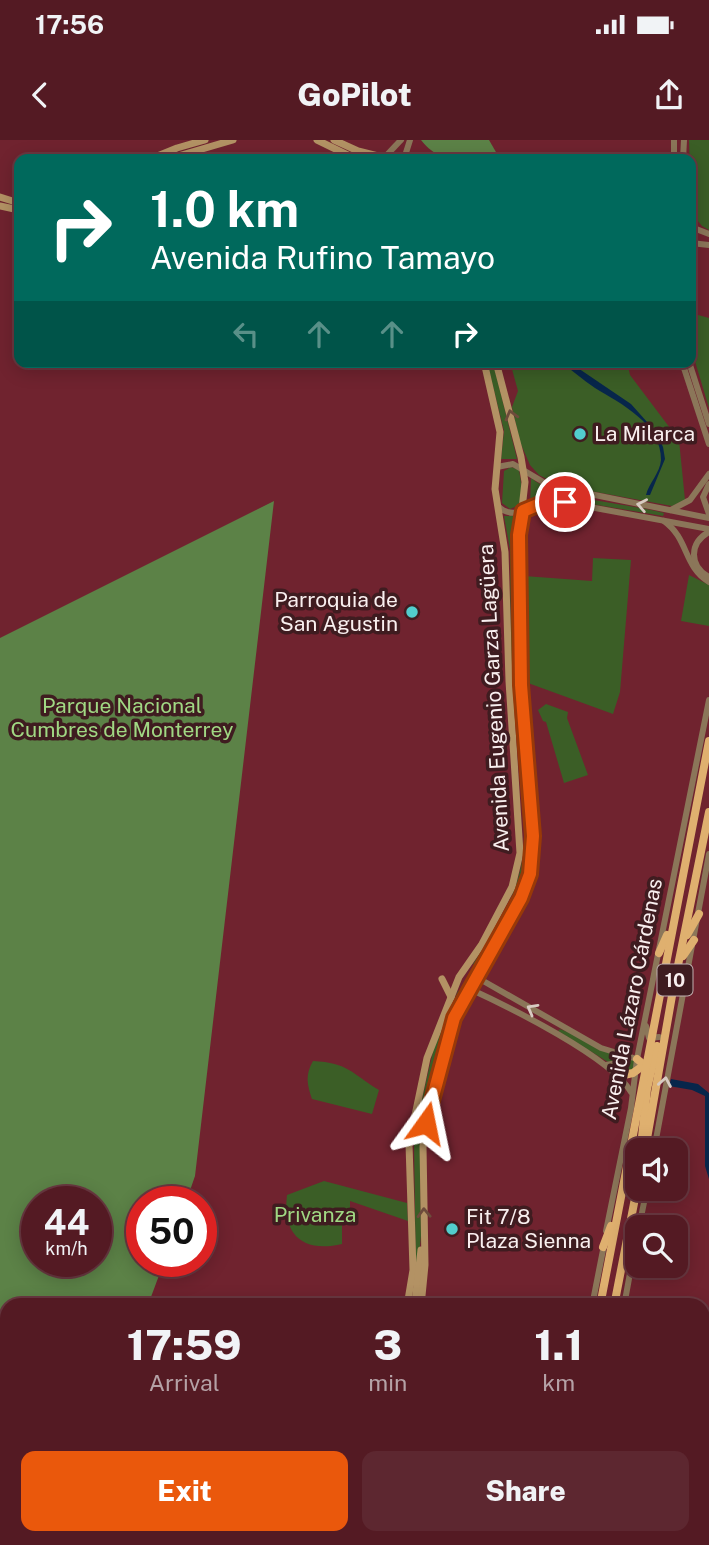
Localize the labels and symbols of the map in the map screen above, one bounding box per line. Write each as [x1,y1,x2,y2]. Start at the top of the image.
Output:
one-way arrow [504,409,519,421]
place label: La Milarca [594,421,695,446]
marker: La Milarca [572,426,588,442]
pin [535,472,595,532]
one-way arrow [636,498,648,513]
street label: Avenida Eugenio Garza Lagüera [473,543,514,853]
place label: Parroquia de San Agustin [274,587,398,636]
marker: Parroquia de San Agustin [404,604,420,620]
park label: Parque Nacional Cumbres de Monterrey [10,693,234,742]
street label: Avenida Lázaro Cárdenas [596,876,667,1122]
road number: 10 [658,964,692,996]
one-way arrow [527,1004,539,1017]
one-way arrow [657,1077,672,1088]
position arrow [389,1086,463,1160]
speed limit sign: 50 [126,1186,217,1277]
park label: Privanza [274,1202,356,1227]
place label: Fit 7/8 Plaza Sienna [466,1204,591,1253]
one-way arrow [416,1207,431,1218]
marker: Fit 7/8 Plaza Sienna [444,1221,460,1237]

